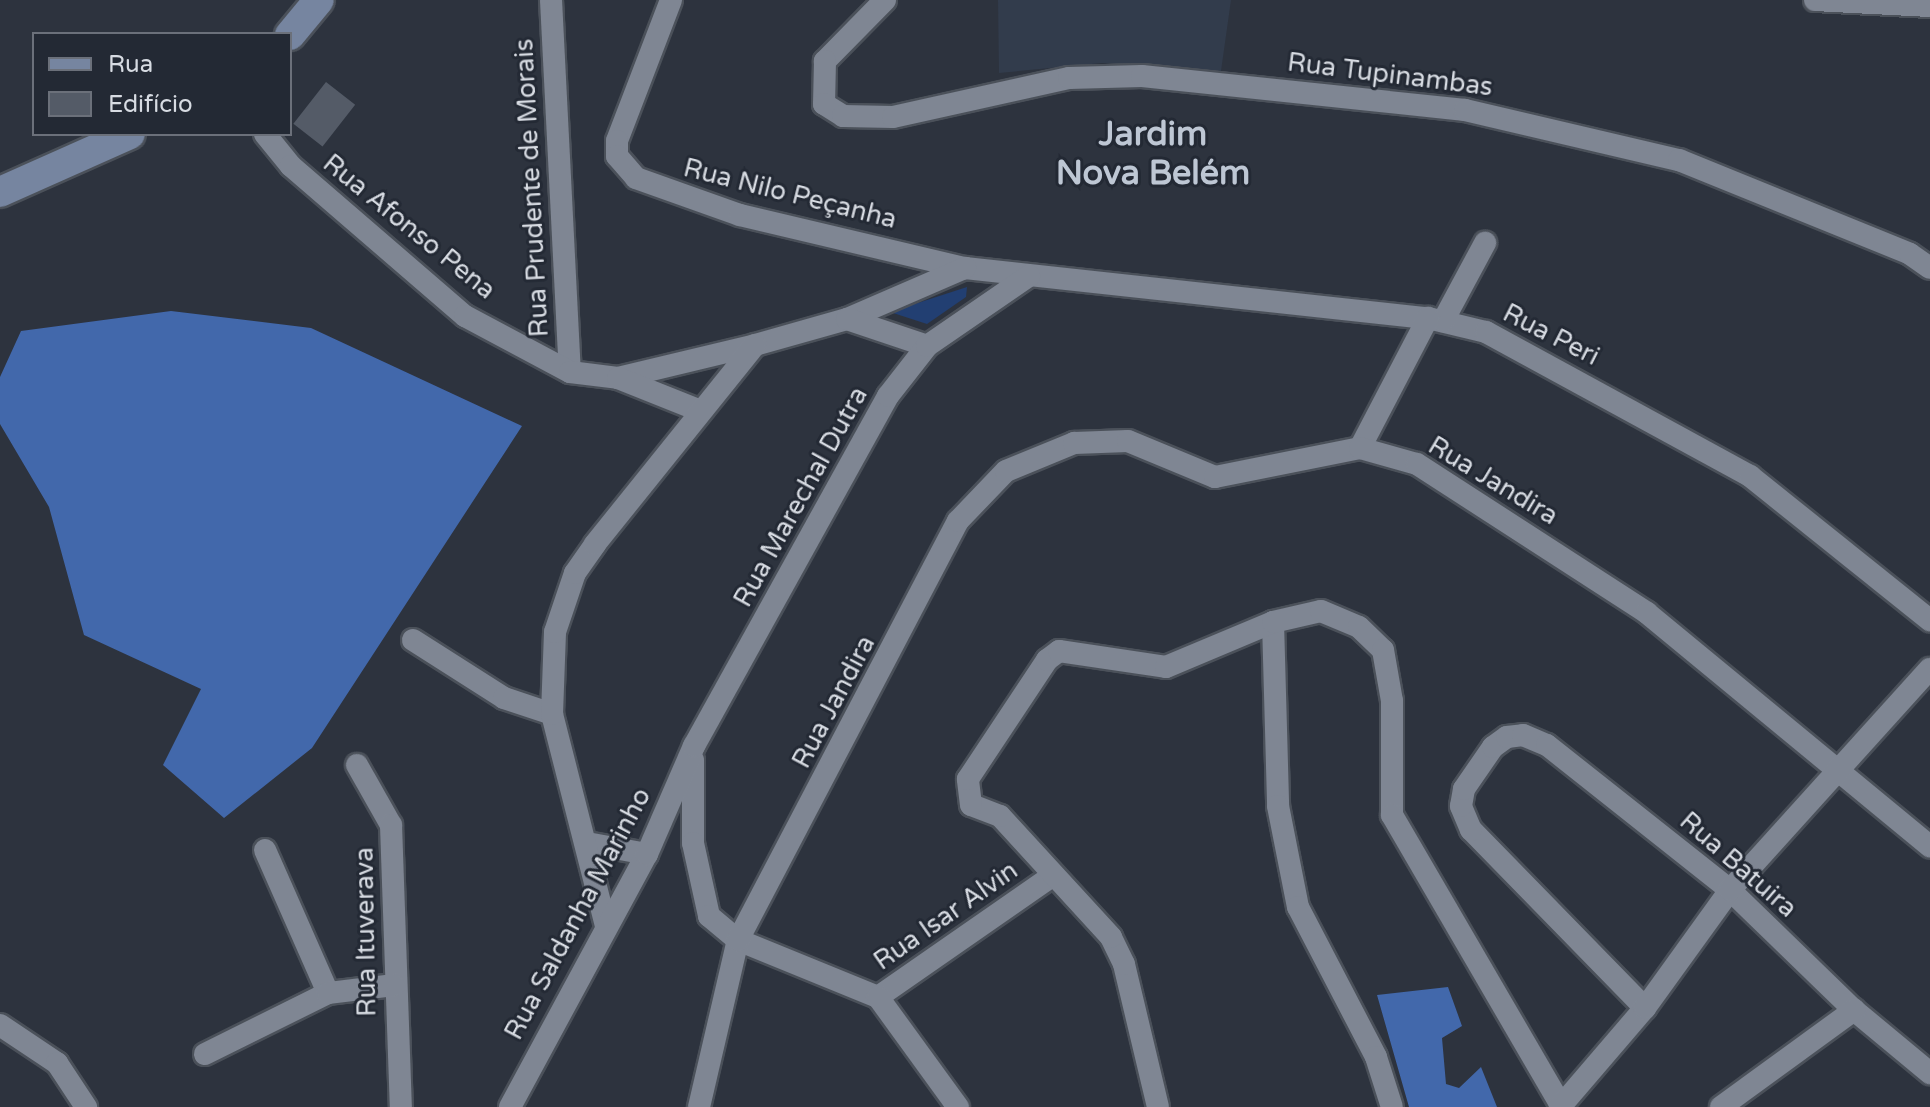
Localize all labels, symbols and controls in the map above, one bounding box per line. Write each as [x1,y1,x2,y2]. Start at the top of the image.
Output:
legend [32,32,292,136]
street label: Rua Prudente de Morais [509,38,555,338]
street label: Rua Tupinambas [1286,47,1494,103]
text: Rua [108,50,153,79]
text: Edifício [108,90,193,119]
district label: Jardim Nova Belém [1056,114,1250,194]
street label: Rua Afonso Pena [317,148,501,306]
street label: Rua Nilo Peçanha [680,152,900,236]
street label: Rua Peri [1498,297,1604,373]
street label: Rua Marechal Dutra [728,381,874,613]
street label: Rua Jandira [1423,430,1563,532]
street label: Rua Jandira [786,630,882,774]
street label: Rua Saldanha Marinho [498,783,658,1045]
street label: Rua Batuira [1673,806,1803,924]
street label: Rua Ituverava [349,847,383,1017]
street label: Rua Isar Alvin [868,855,1024,977]

